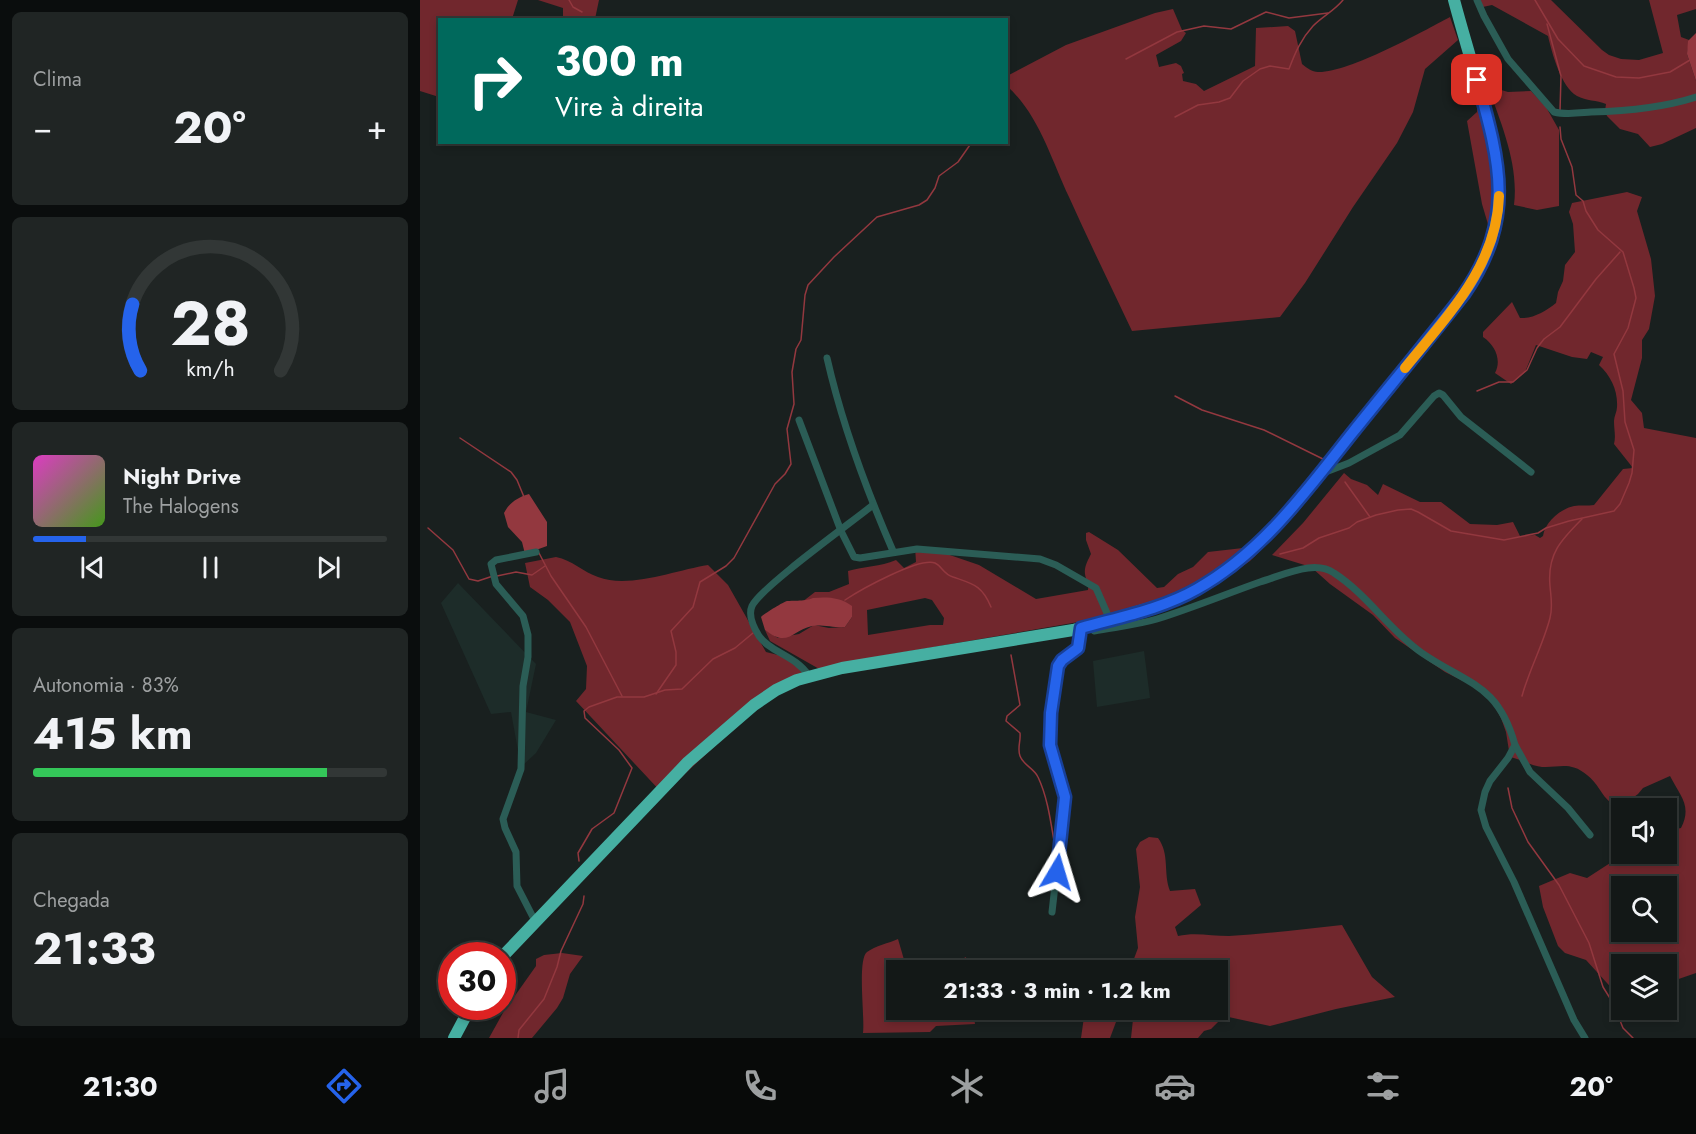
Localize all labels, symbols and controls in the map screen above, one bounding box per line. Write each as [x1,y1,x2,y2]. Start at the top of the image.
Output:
text: 300 m [555,31,684,92]
icon: right [456,42,534,120]
pin [1451,54,1502,105]
icon: arrive [1460,63,1493,96]
text: Clima [33,65,82,94]
text: Vire à direita [555,87,704,126]
text: 20° [173,95,246,160]
text: − [33,104,52,151]
text: + [367,104,387,151]
text: 28 [170,278,250,368]
text: km/h [186,353,234,384]
text: Night Drive [123,460,241,492]
text: The Halogens [123,492,239,521]
icon: previous [76,551,109,584]
icon: pause [194,551,227,584]
icon: next [312,551,345,584]
text: Autonomia · 83% [33,671,179,700]
text: 415 km [33,701,193,766]
map controls [1611,798,1677,1020]
button: sound [1611,798,1677,864]
position arrow [1025,840,1089,904]
button: search [1611,876,1677,942]
text: Chegada [33,886,110,915]
text: 21:33 [33,916,156,981]
speed limit sign: 30 [438,942,516,1020]
button: layers [1611,954,1677,1020]
text: 21:33 · 3 min · 1.2 km [943,974,1171,1006]
icon: directions [323,1065,365,1107]
icon: music [531,1065,573,1107]
icon: phone [739,1065,781,1107]
icon: climate [946,1065,988,1107]
icon: car [1154,1065,1196,1107]
icon: filters [1362,1065,1404,1107]
text: 21:30 [83,1067,158,1106]
text: 20° [1569,1067,1613,1106]

